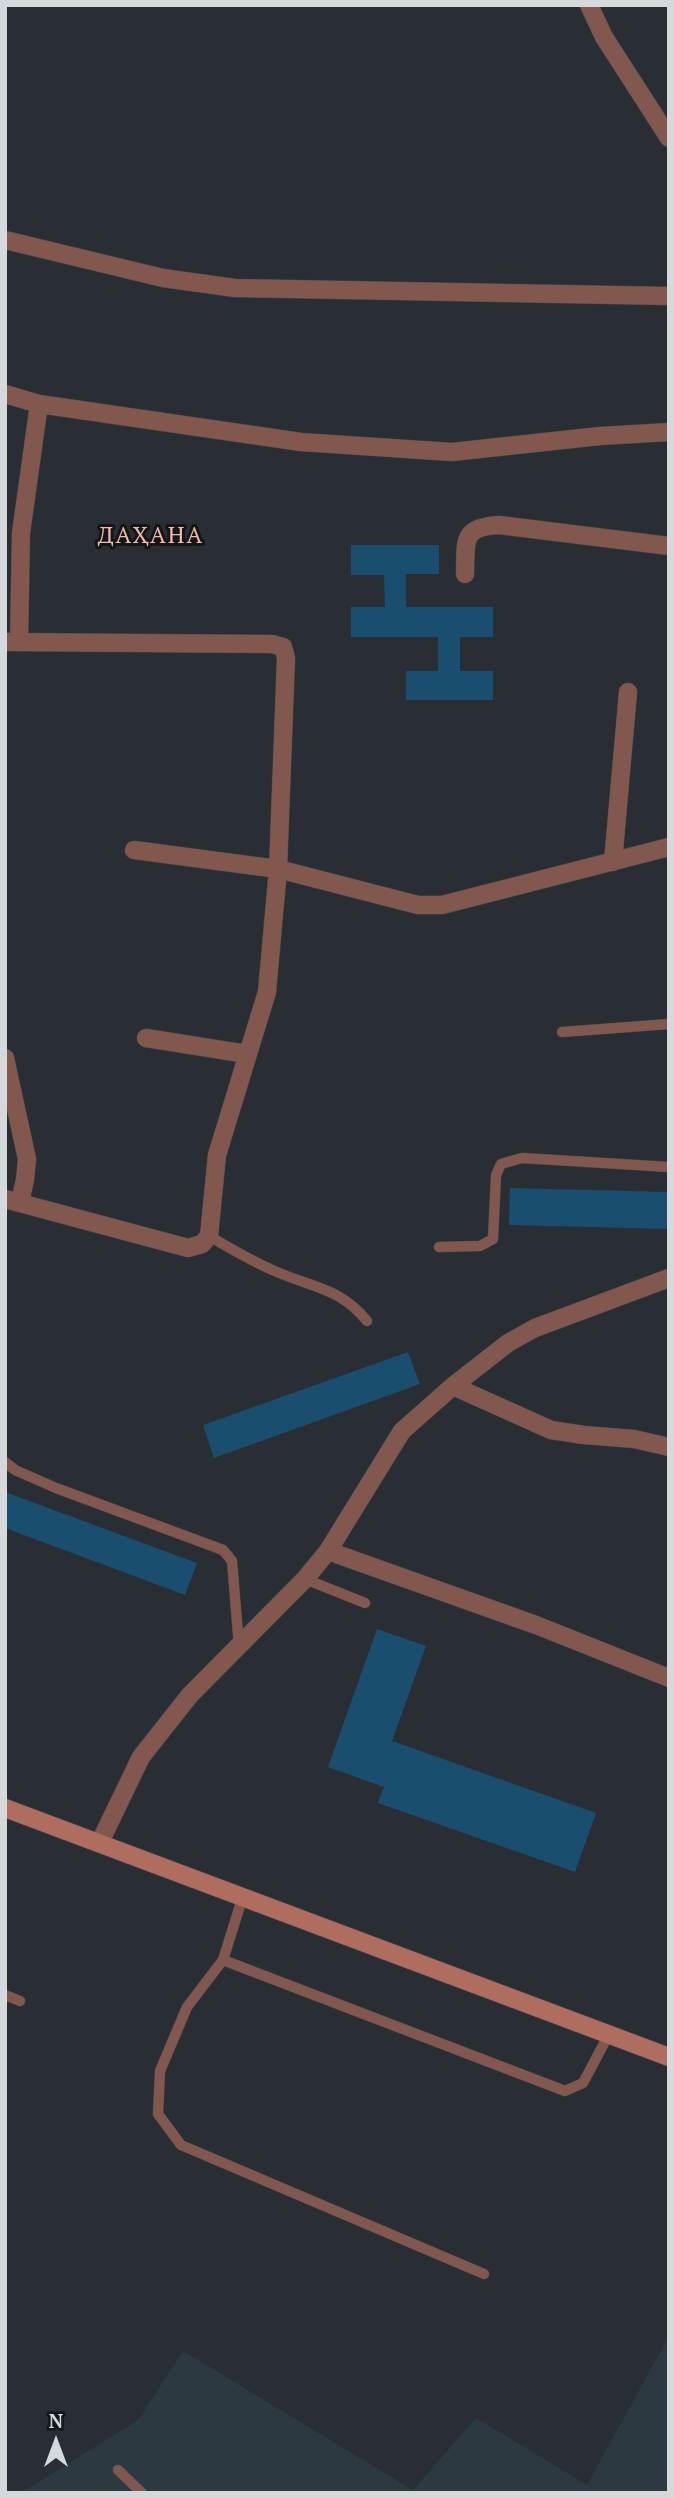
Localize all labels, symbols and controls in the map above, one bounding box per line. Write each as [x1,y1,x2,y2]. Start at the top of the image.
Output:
district label: ДАҲАНА [99,522,203,550]
north arrow [21,2407,91,2477]
text: N [49,2408,63,2433]

